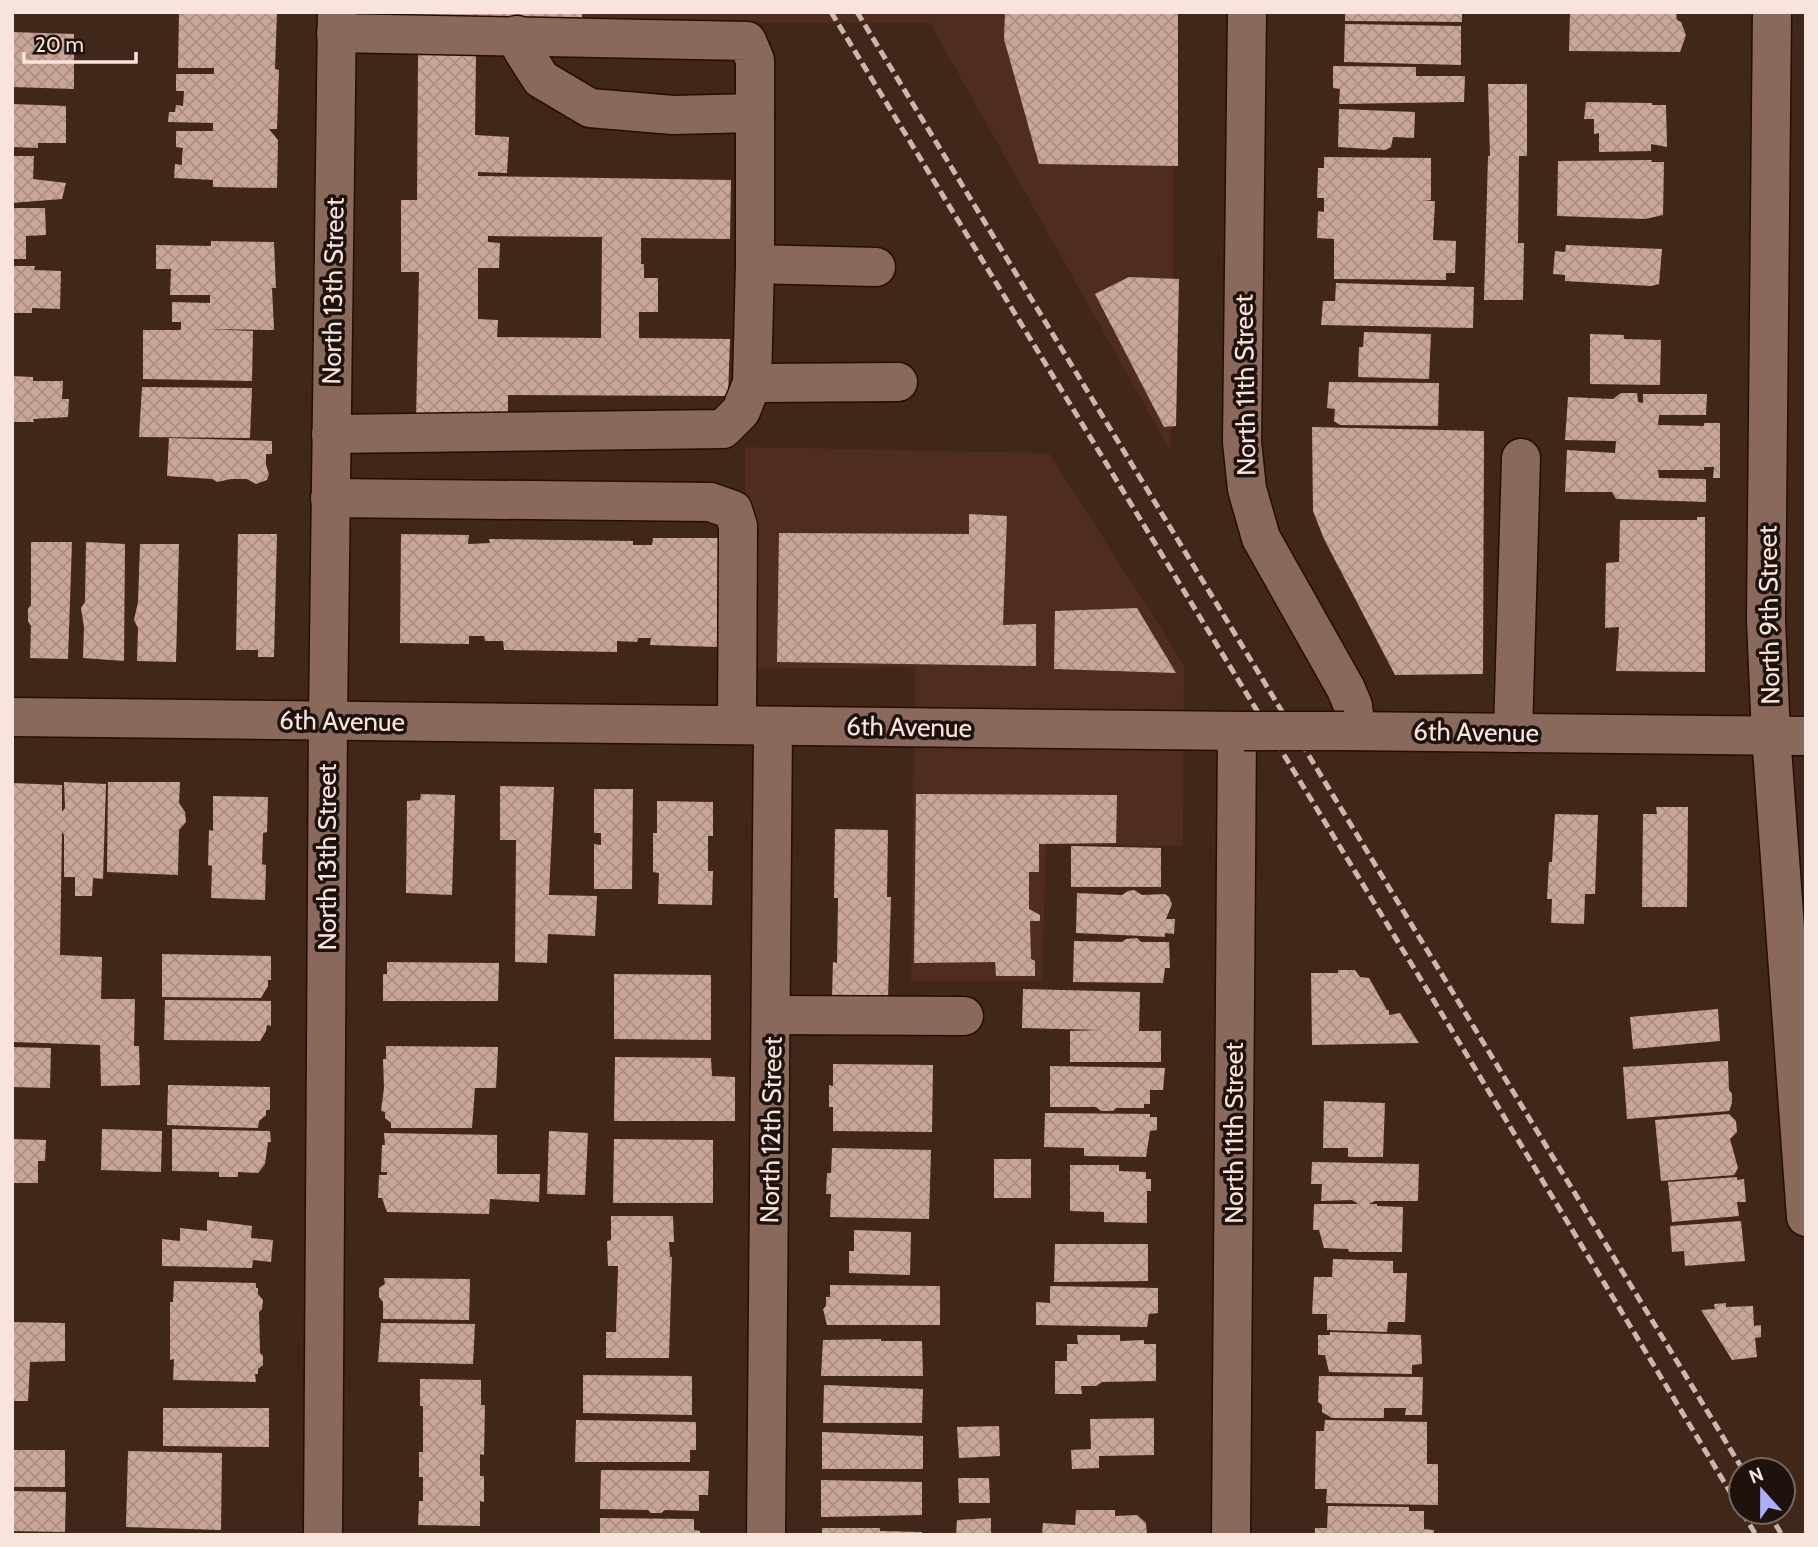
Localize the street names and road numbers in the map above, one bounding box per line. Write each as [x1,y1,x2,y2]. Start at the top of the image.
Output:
street label: North 13th Street [315,197,351,385]
street label: North 11th Street [1227,294,1263,476]
street label: North 9th Street [1751,525,1787,705]
street label: 6th Avenue [279,704,405,738]
street label: 6th Avenue [846,710,972,744]
street label: 6th Avenue [1413,715,1539,749]
street label: North 13th Street [311,763,343,951]
street label: North 12th Street [753,1036,789,1224]
street label: North 11th Street [1218,1042,1250,1224]

